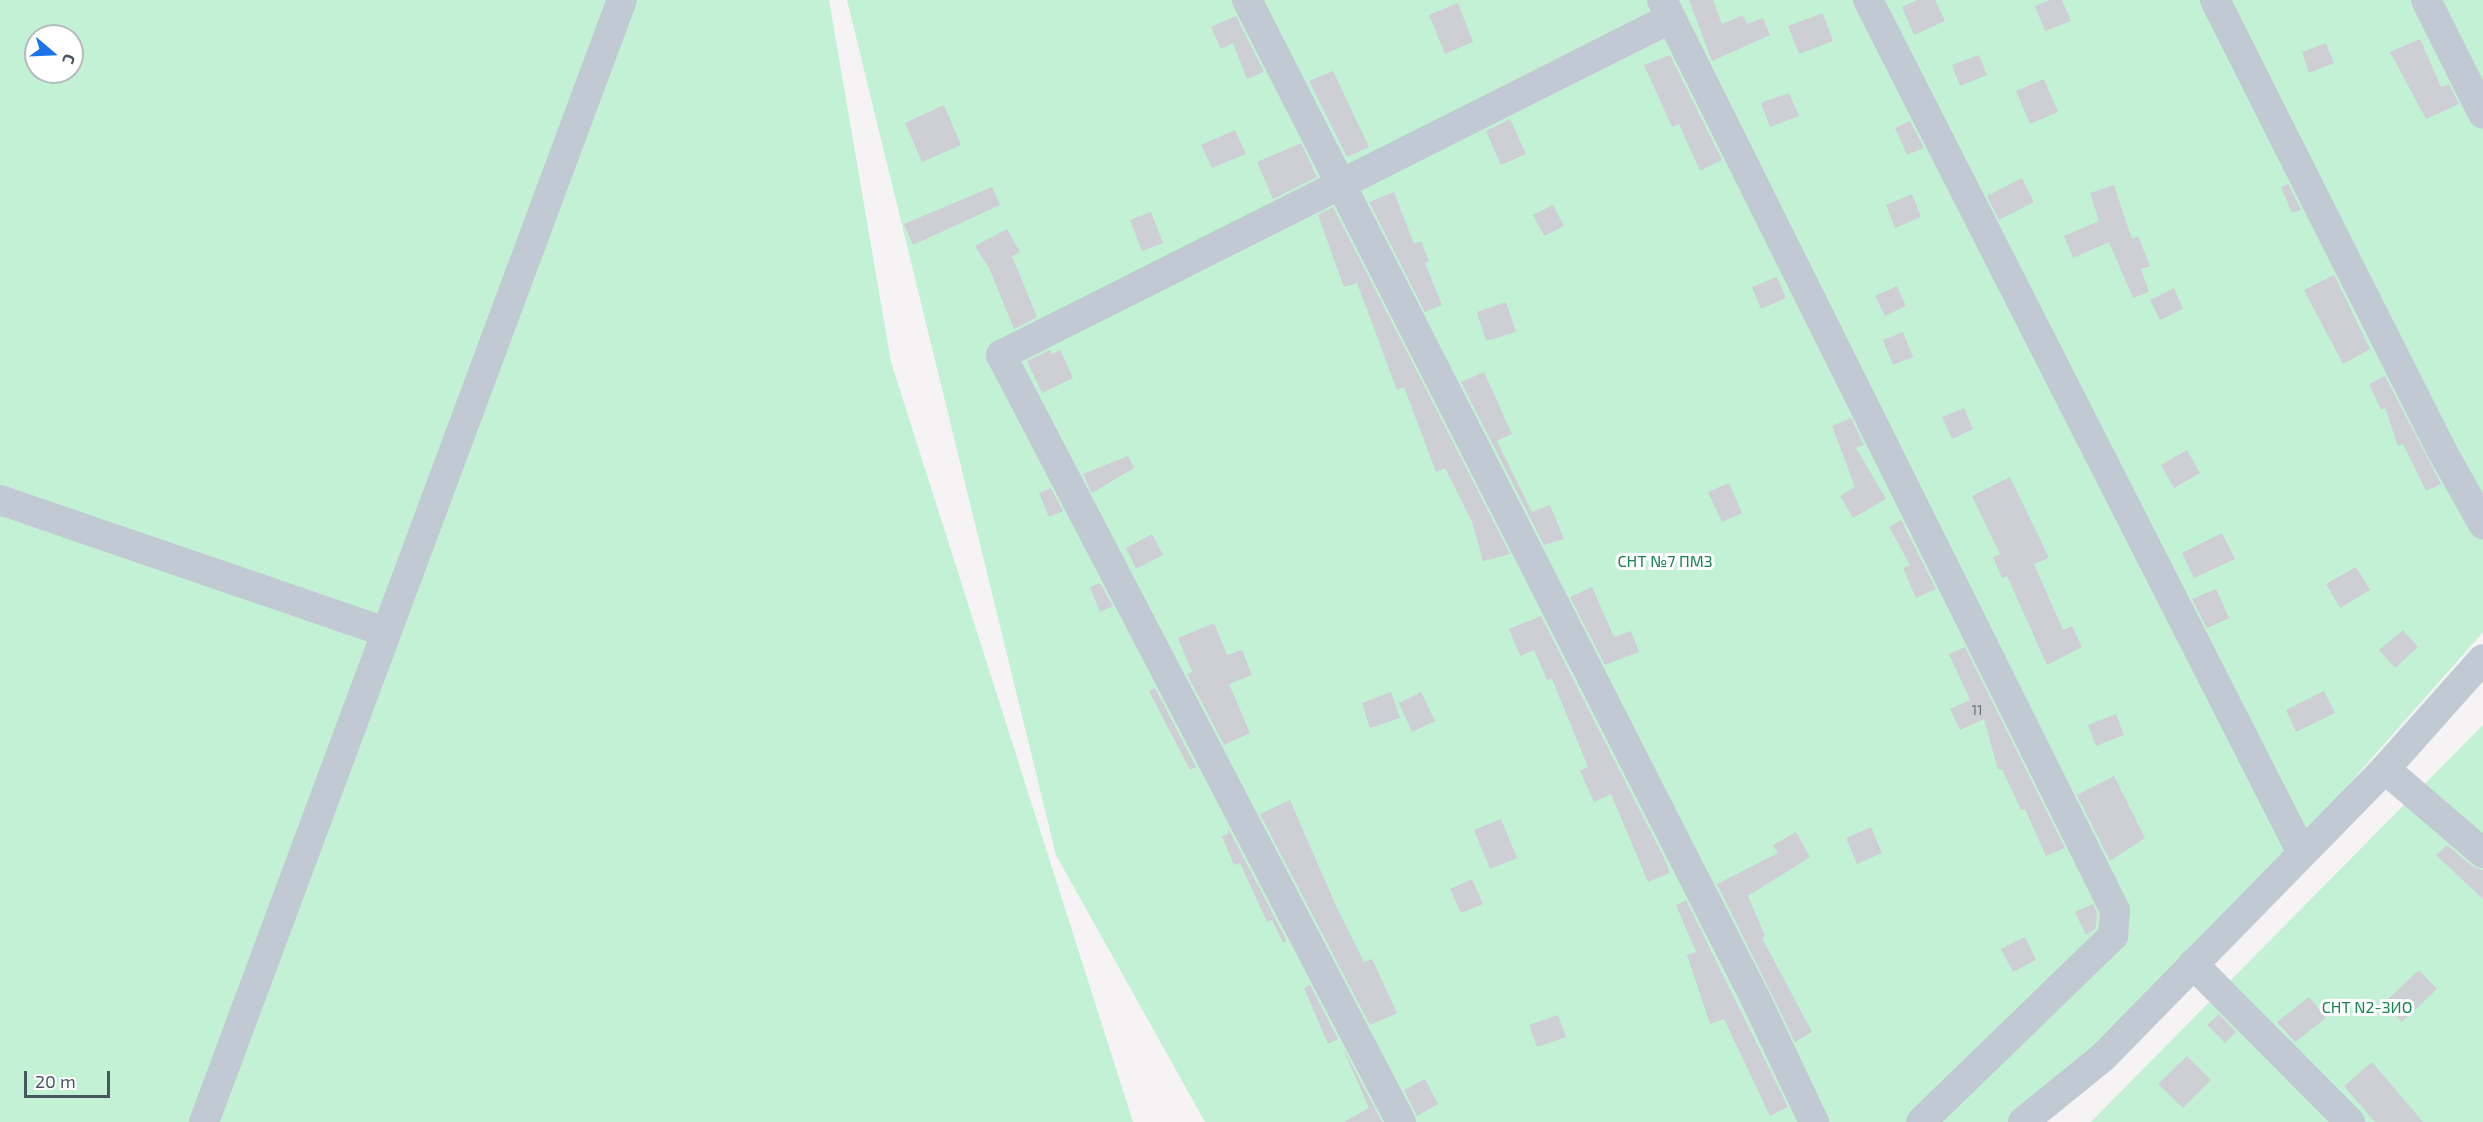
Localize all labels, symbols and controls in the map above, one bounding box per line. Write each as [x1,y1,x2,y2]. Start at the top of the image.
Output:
north arrow [24,24,84,84]
text: С [59,52,80,67]
park label: СНТ №7 ПМЗ [1617,551,1713,571]
house number: 11 [1971,702,1983,718]
park label: СНТ N2-ЗИО [2322,997,2412,1017]
scale bar [27,1059,112,1097]
text: 20 m [35,1070,76,1092]

